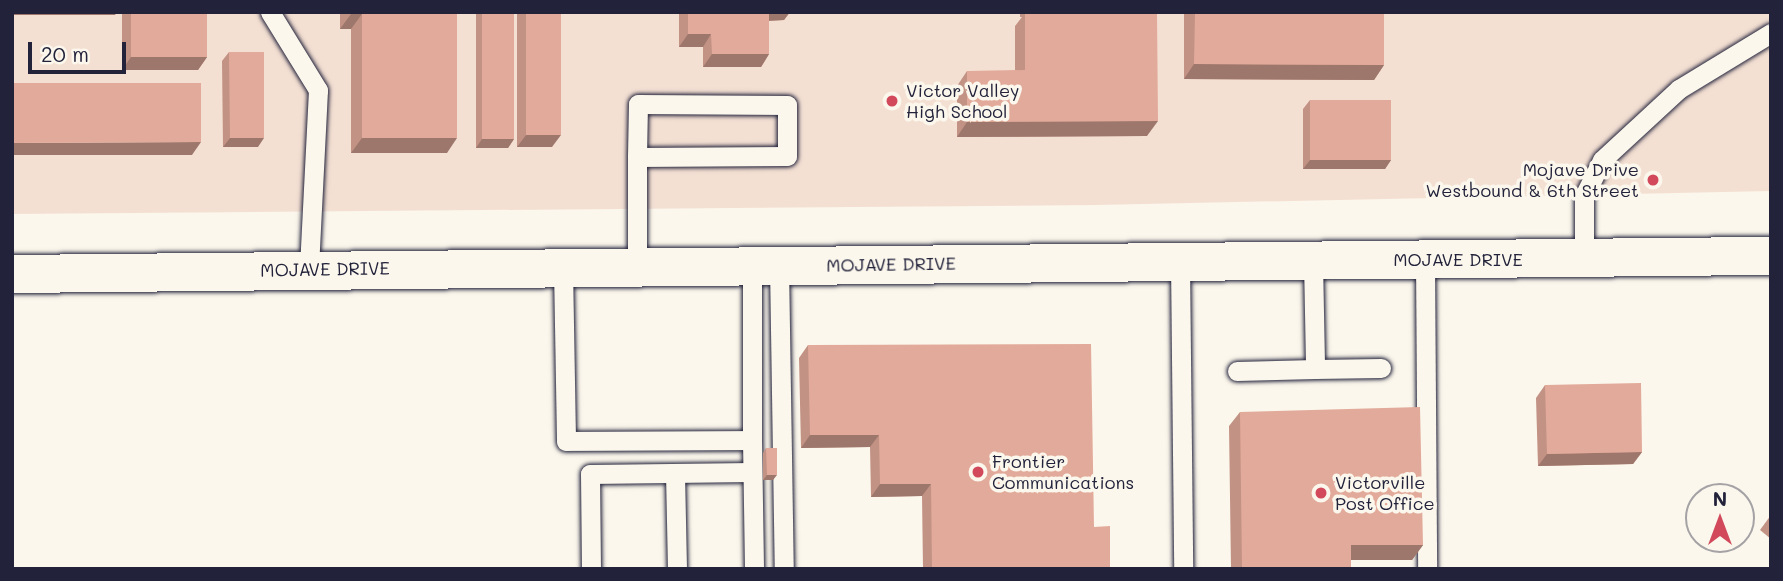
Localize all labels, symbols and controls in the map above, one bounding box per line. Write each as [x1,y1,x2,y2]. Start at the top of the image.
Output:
scale bar [32,28,130,72]
text: 20 m [41,40,89,67]
place label: Victor Valley High School [906,80,1019,122]
marker: Victor Valley High School [884,93,900,109]
place label: Mojave Drive Westbound & 6th Street [1426,159,1639,202]
marker: Mojave Drive Westbound & 6th Street [1645,172,1661,188]
street label: MOJAVE DRIVE [1393,248,1523,270]
street label: MOJAVE DRIVE [826,252,956,276]
street label: MOJAVE DRIVE [260,257,390,281]
place label: Frontier Communications [992,451,1134,494]
marker: Frontier Communications [970,464,986,480]
place label: Victorville Post Office [1335,472,1435,514]
north arrow [1685,483,1755,553]
marker: Victorville Post Office [1313,485,1329,501]
text: N [1713,486,1727,511]

